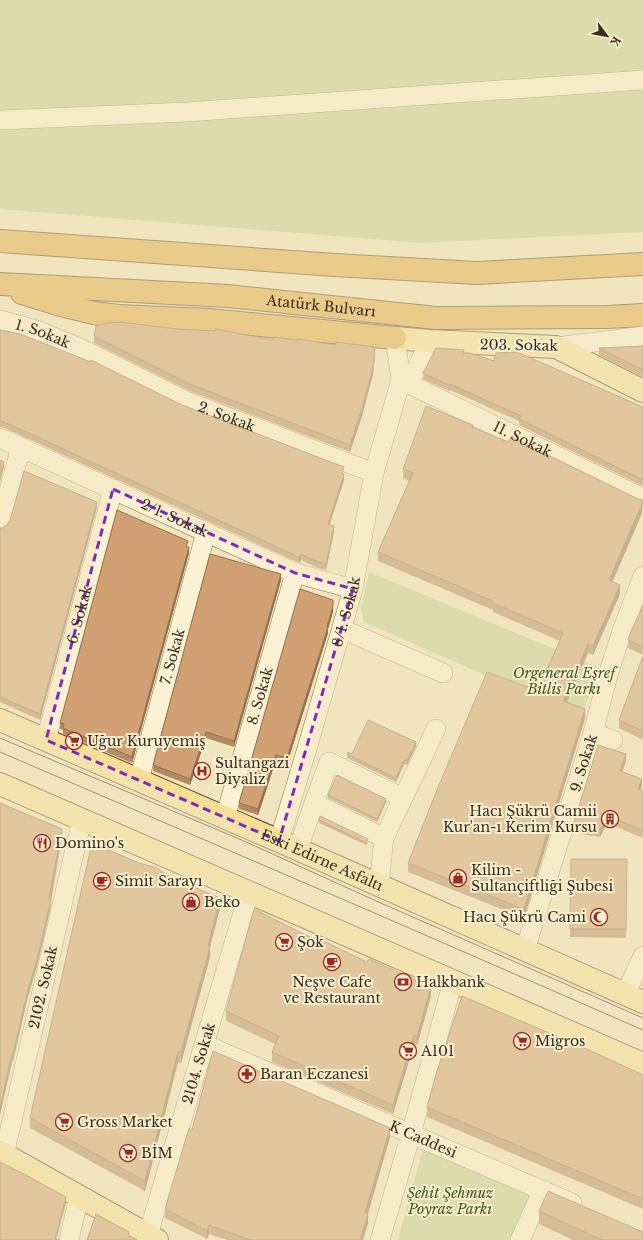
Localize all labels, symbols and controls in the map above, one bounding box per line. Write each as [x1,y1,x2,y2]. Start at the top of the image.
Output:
north arrow [587,16,627,56]
text: K [607,34,624,50]
street label: Atatürk Bulvarı [265,291,377,321]
street label: 1. Sokak [13,316,73,352]
street label: 203. Sokak [480,335,559,355]
street label: 2. Sokak [196,398,258,436]
street label: 11. Sokak [490,417,555,461]
street label: 2/1. Sokak [138,495,212,541]
street label: 8/1. Sokak [328,575,364,649]
street label: 6. Sokak [63,583,96,646]
street label: 7. Sokak [156,626,189,686]
street label: 8. Sokak [243,664,277,727]
park label: Orgeneral Eşref Bitlis Parkı [513,664,618,698]
supermarket icon: Uğur Kuruyemiş [64,731,84,751]
street label: 9. Sokak [566,731,601,794]
place label: Uğur Kuruyemiş [87,732,206,750]
place label: Sultangazi Diyaliz [215,754,290,788]
hospital icon: Sultangazi Diyaliz [192,761,212,781]
place label: Hacı Şükrü Camii Kur'an-ı Kerim Kursu [443,802,598,836]
building icon: Hacı Şükrü Camii Kur'an-ı Kerim Kursu [600,809,620,829]
street label: Eski Edirne Asfaltı [258,825,386,895]
restaurant icon: Domino's [32,833,52,853]
place label: Domino's [55,834,124,852]
place label: Kilim - Sultançiftliği Şubesi [471,861,613,895]
shop icon: Kilim - Sultançiftliği Şubesi [448,868,468,888]
cafe icon: Simit Sarayı [92,871,112,891]
place label: Simit Sarayı [115,872,203,890]
shop icon: Beko [181,892,201,912]
place label: Beko [204,893,240,911]
mosque icon: Hacı Şükrü Cami [589,907,609,927]
place label: Hacı Şükrü Cami [463,908,586,926]
supermarket icon: Şok [274,932,294,952]
place label: Şok [297,933,324,951]
street label: 2102. Sokak [25,944,61,1031]
cafe icon: Neşve Cafe ve Restaurant [322,952,342,972]
bank icon: Halkbank [393,972,413,992]
place label: Neşve Cafe ve Restaurant [283,973,381,1007]
place label: Halkbank [416,973,485,991]
street label: 2104. Sokak [178,1020,219,1106]
supermarket icon: Migros [512,1031,532,1051]
place label: Migros [535,1032,585,1050]
supermarket icon: A101 [398,1041,418,1061]
place label: A101 [420,1042,454,1060]
pharmacy icon: Baran Eczanesi [237,1064,257,1084]
place label: Baran Eczanesi [260,1065,369,1083]
supermarket icon: Gross Market [54,1112,74,1132]
place label: Gross Market [77,1113,173,1131]
street label: K Caddesi [387,1117,460,1162]
supermarket icon: BİM [118,1143,138,1163]
place label: BİM [141,1144,173,1162]
park label: Şehit Şehmuz Poyraz Parkı [407,1184,493,1218]

